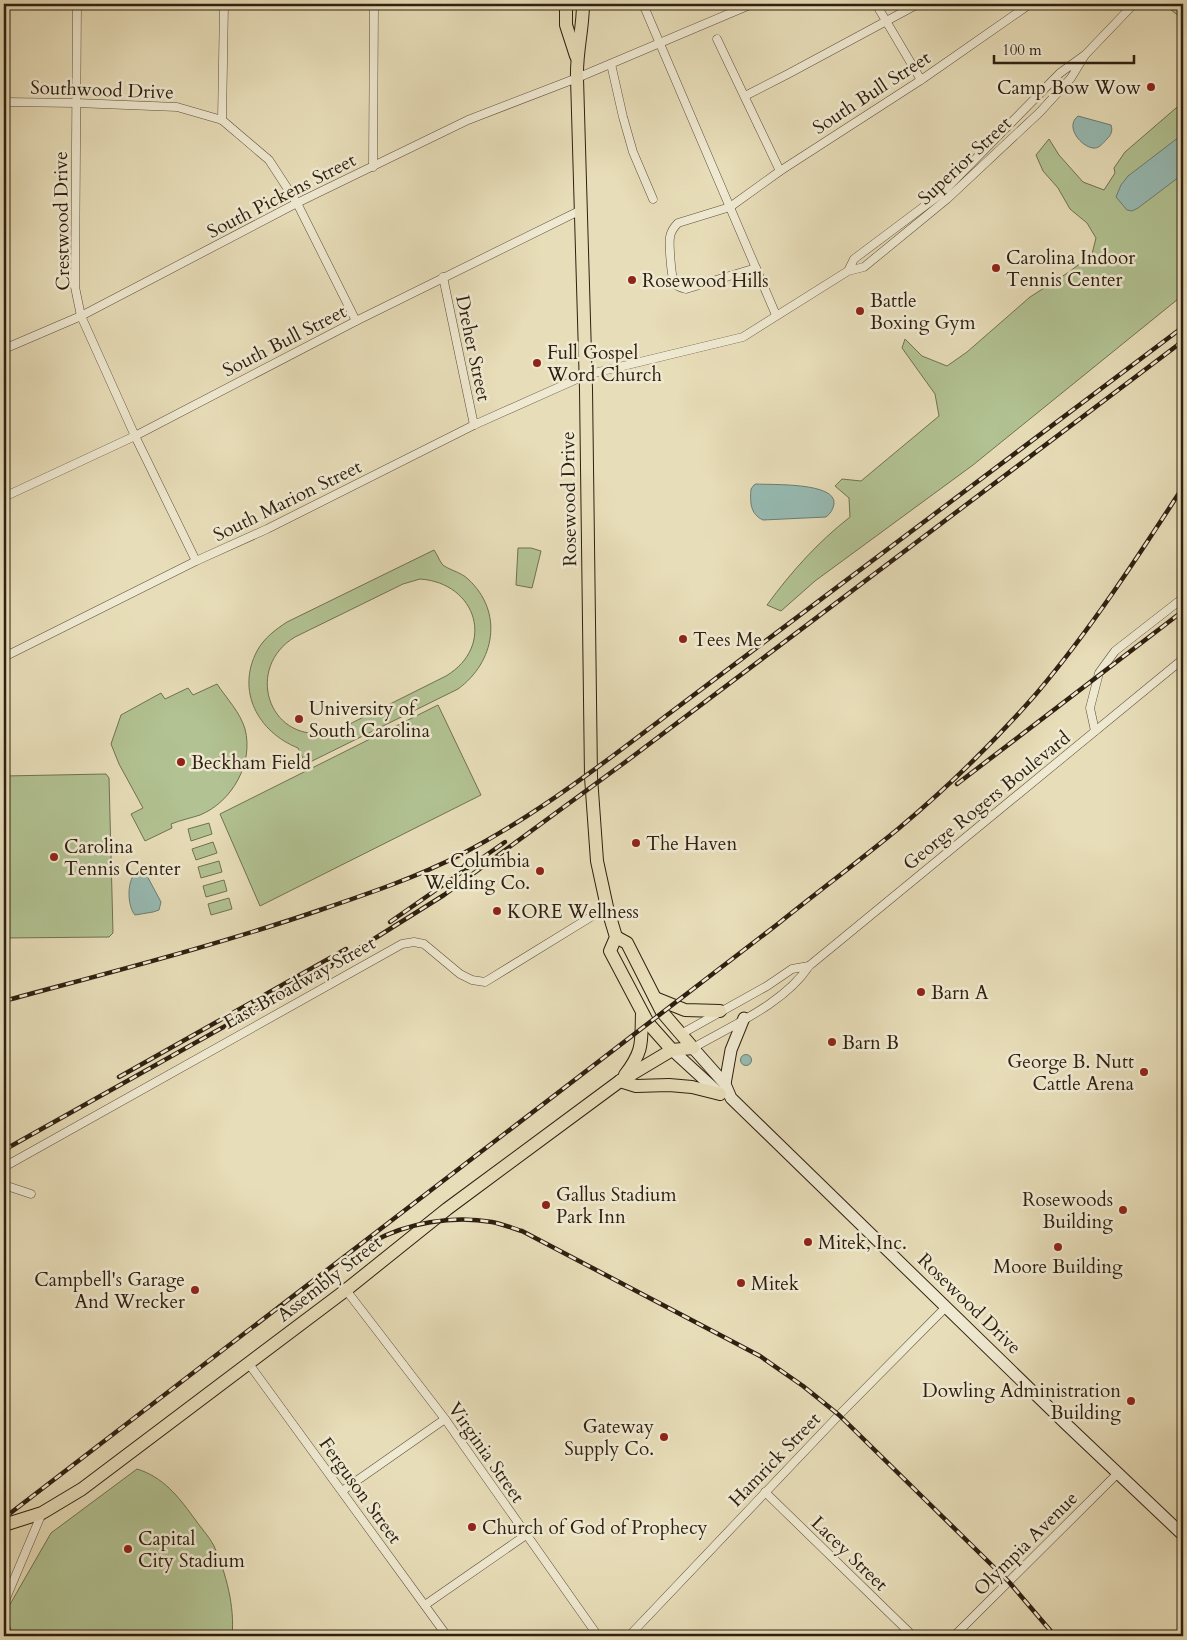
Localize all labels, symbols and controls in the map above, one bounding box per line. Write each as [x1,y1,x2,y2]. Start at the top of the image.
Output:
scale bar [994,32,1134,64]
text: 100 m [1002,40,1042,60]
street label: South Bull Street [808,45,935,141]
street label: Southwood Drive [30,75,174,105]
place label: Camp Bow Wow [997,75,1141,101]
marker: Camp Bow Wow [1145,81,1157,93]
street label: Superior Street [912,111,1017,211]
street label: South Pickens Street [203,147,360,245]
street label: Crestwood Drive [48,151,76,291]
place label: Carolina Indoor Tennis Center [1006,245,1135,293]
marker: Carolina Indoor Tennis Center [990,262,1002,274]
place label: Rosewood Hills [642,268,769,294]
marker: Rosewood Hills [626,274,638,286]
place label: Battle Boxing Gym [870,288,977,336]
street label: Dreher Street [449,293,497,404]
street label: South Bull Street [218,299,351,383]
marker: Battle Boxing Gym [854,305,866,317]
place label: Full Gospel Word Church [546,340,662,388]
marker: Full Gospel Word Church [531,357,543,369]
street label: Rosewood Drive [555,431,583,567]
street label: South Marion Street [209,454,366,548]
place label: Tees Me [693,627,762,653]
marker: Tees Me [677,633,689,645]
place label: University of South Carolina [309,696,430,744]
marker: University of South Carolina [293,713,305,725]
street label: George Rogers Boulevard [898,725,1076,876]
place label: Beckham Field [191,750,311,776]
marker: Beckham Field [175,756,187,768]
place label: The Haven [646,831,737,857]
place label: Carolina Tennis Center [64,834,181,882]
marker: The Haven [630,837,642,849]
place label: Columbia Welding Co. [423,848,530,896]
marker: Carolina Tennis Center [48,851,60,863]
marker: Columbia Welding Co. [534,865,546,877]
place label: KORE Wellness [507,899,639,925]
marker: KORE Wellness [491,905,503,917]
street label: East Broadway Street [219,930,380,1035]
place label: Barn A [931,980,989,1006]
marker: Barn A [915,986,927,998]
place label: Barn B [842,1030,899,1056]
marker: Barn B [826,1036,838,1048]
place label: George B. Nutt Cattle Arena [1007,1049,1134,1097]
marker: George B. Nutt Cattle Arena [1138,1066,1150,1078]
place label: Gallus Stadium Park Inn [556,1182,677,1230]
place label: Rosewoods Building [1022,1187,1113,1235]
marker: Gallus Stadium Park Inn [540,1199,552,1211]
marker: Rosewoods Building [1117,1204,1129,1216]
street label: Assembly Street [272,1230,388,1328]
place label: Mitek, Inc. [818,1230,907,1256]
marker: Mitek, Inc. [802,1236,814,1248]
marker: Moore Building [1052,1241,1064,1253]
street label: Rosewood Drive [912,1247,1027,1360]
place label: Moore Building [993,1254,1123,1280]
place label: Campbell's Garage And Wrecker [34,1267,185,1315]
place label: Mitek [751,1271,800,1297]
marker: Mitek [735,1277,747,1289]
marker: Campbell's Garage And Wrecker [189,1284,201,1296]
place label: Dowling Administration Building [922,1378,1121,1426]
marker: Dowling Administration Building [1125,1395,1137,1407]
street label: Virginia Street [442,1397,531,1508]
street label: Hamrick Street [723,1407,826,1513]
place label: Gateway Supply Co. [564,1414,654,1462]
marker: Gateway Supply Co. [658,1431,670,1443]
street label: Ferguson Street [313,1432,408,1549]
street label: Olympia Avenue [968,1486,1084,1602]
street label: Lacey Street [805,1510,894,1597]
place label: Church of God of Prophecy [482,1515,708,1541]
marker: Church of God of Prophecy [466,1521,478,1533]
place label: Capital City Stadium [138,1526,246,1574]
marker: Capital City Stadium [122,1543,134,1555]

